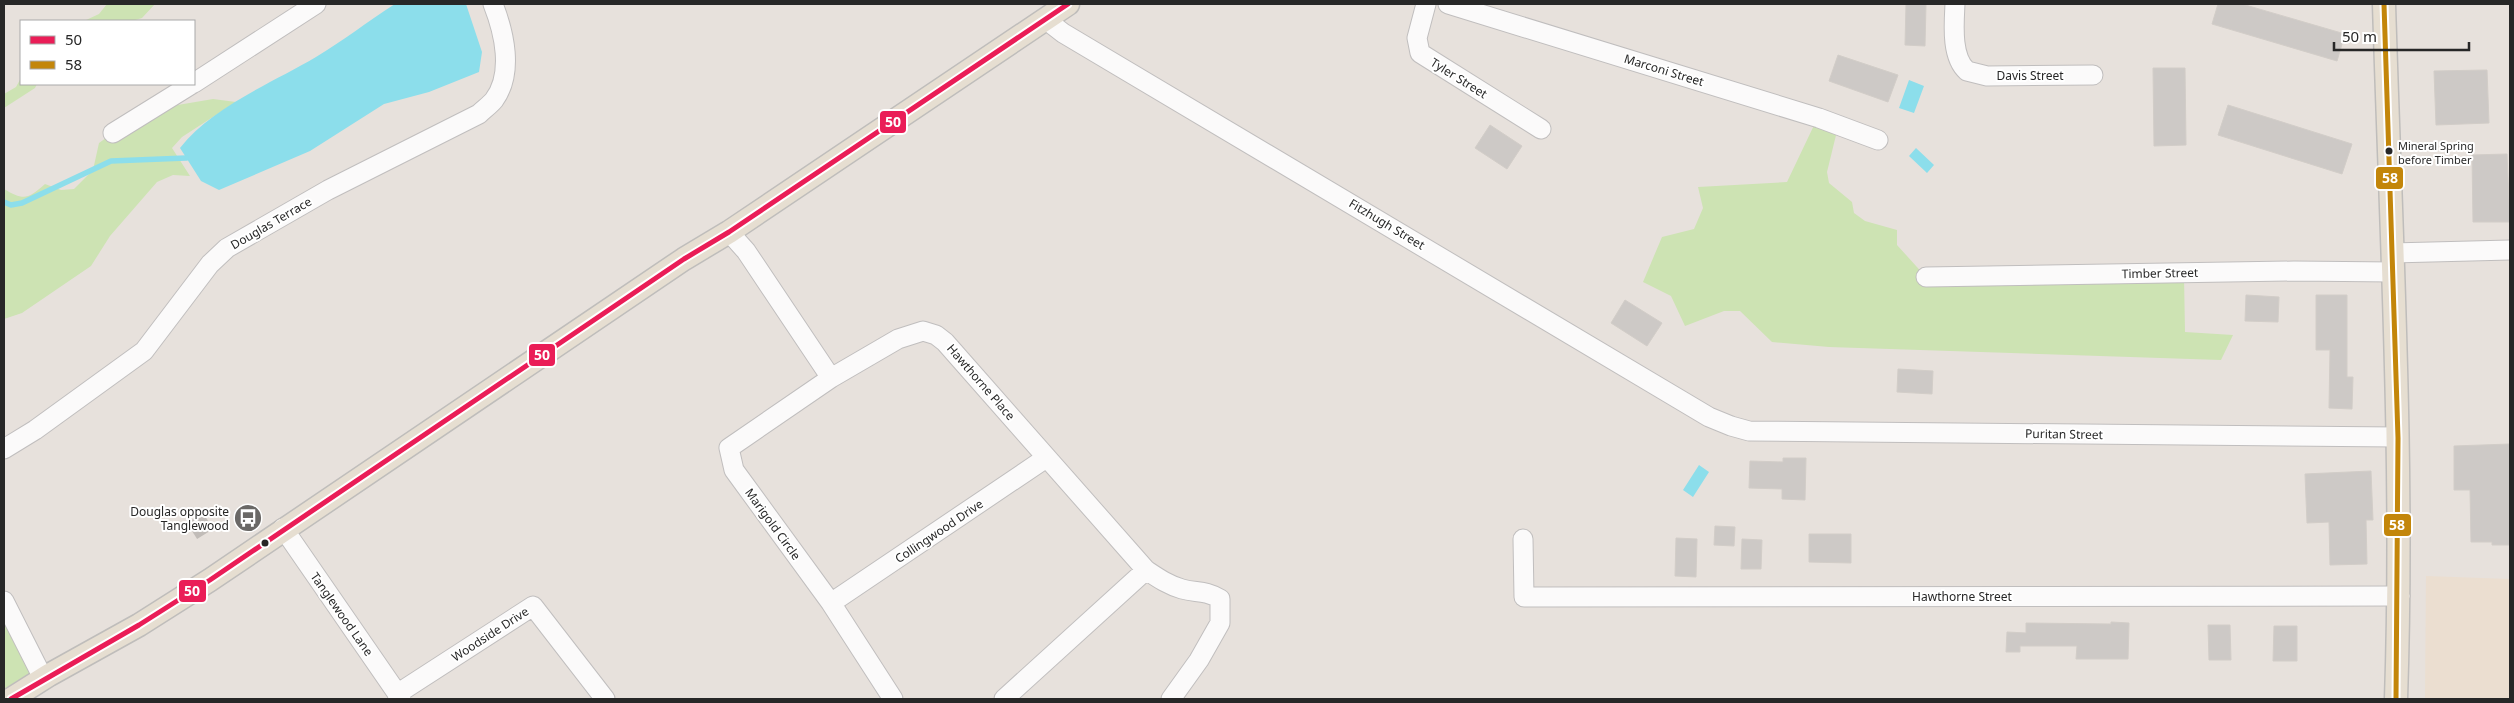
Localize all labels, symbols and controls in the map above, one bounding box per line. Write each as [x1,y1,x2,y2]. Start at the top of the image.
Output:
legend [20,20,195,85]
scale bar [2334,20,2469,52]
text: 50 m [2342,26,2377,46]
text: 50 [65,29,82,49]
street label: Marconi Street [1622,50,1707,90]
text: 58 [65,54,82,74]
street label: Tyler Street [1427,54,1491,103]
street label: Davis Street [1996,67,2064,84]
line badge: 50 [879,110,907,134]
text: 50 [885,112,901,131]
place label: Mineral Spring before Timber [2398,138,2474,167]
marker: Mineral Spring before Timber [2384,146,2394,156]
line badge: 58 [2375,166,2404,190]
text: 58 [2382,168,2398,187]
street label: Douglas Terrace [227,193,315,253]
street label: Fitzhugh Street [1346,195,1429,254]
street label: Timber Street [2121,264,2199,282]
street label: Hawthorne Place [943,340,1019,424]
line badge: 50 [528,343,556,367]
text: 50 [534,345,550,364]
street label: Puritan Street [2025,425,2104,443]
street label: Marigold Circle [741,485,805,564]
street label: Collingwood Drive [892,495,987,567]
place label: Douglas opposite Tanglewood [130,503,229,534]
bus stop icon: Douglas opposite Tanglewood [233,503,263,533]
line badge: 58 [2383,513,2412,537]
text: 58 [2389,515,2405,534]
unlabelled marker [260,538,270,548]
street label: Tanglewood Lane [307,569,377,659]
line badge: 50 [178,579,207,603]
text: 50 [184,581,200,600]
street label: Hawthorne Street [1912,588,2013,605]
street label: Woodside Drive [448,603,532,665]

